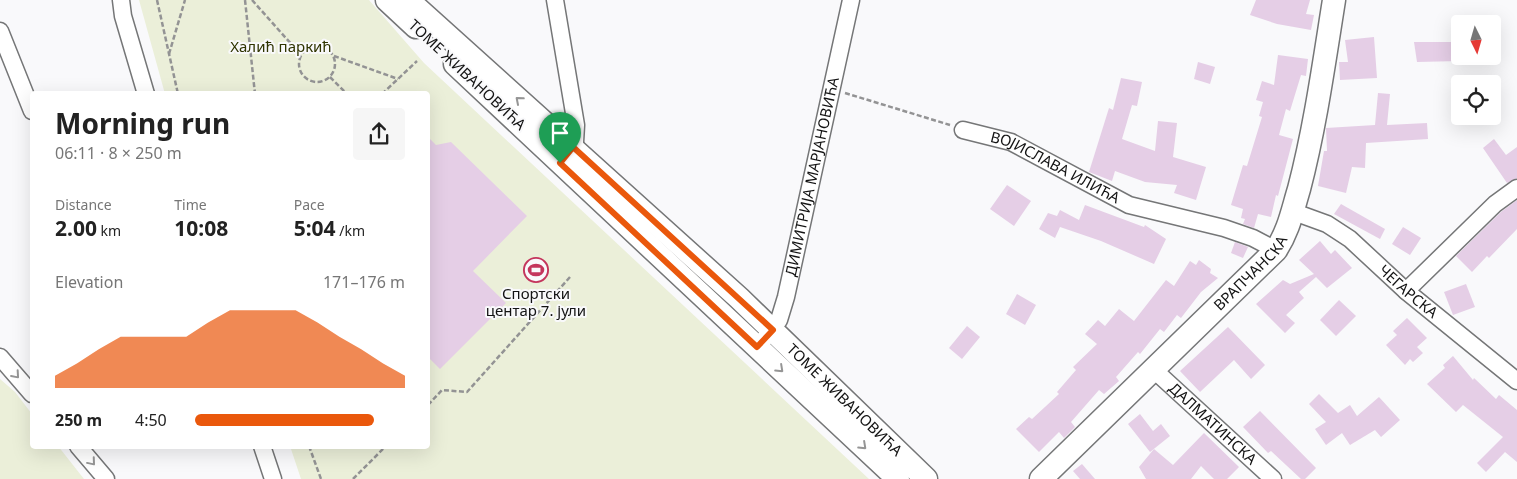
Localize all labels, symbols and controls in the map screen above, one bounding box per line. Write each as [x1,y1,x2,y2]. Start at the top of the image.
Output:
street label: ТОМЕ ЖИВАНОВИЋА [405,15,531,134]
north arrow [1451,15,1501,65]
map controls [1451,15,1501,125]
park label: Халић паркић [230,36,332,56]
street label: ДИМИТРИЈА МАРЈАНОВИЋА [780,75,843,278]
button: locate [1451,75,1501,125]
one-way arrow [516,97,525,106]
text: Morning run [55,104,230,142]
button: share [353,108,405,160]
pin [539,112,581,163]
icon: arrive [546,119,574,147]
street label: ВОЈИСЛАВА ИЛИЋА [988,126,1124,208]
text: 06:11 · 8 × 250 m [55,142,182,164]
text: Distance [55,195,112,214]
text: Time [174,195,207,214]
text: Pace [294,195,325,214]
text: 2.00 [55,214,97,242]
text: 10:08 [174,214,228,242]
text: 5:04 [294,214,336,242]
text: km [97,221,121,240]
text: /km [336,221,365,240]
street label: ВРАПЧАНСКА [1209,231,1292,314]
sports icon: Спортски центар 7. јули [523,257,549,283]
street label: ЧЕГАРСКА [1375,260,1443,322]
text: Elevation [55,271,123,293]
text: 171–176 m [323,271,405,293]
place label: Спортски центар 7. јули [486,283,586,320]
street label: ТОМЕ ЖИВАНОВИЋА [783,339,907,460]
one-way arrow [775,363,784,372]
one-way arrow [11,370,20,379]
street label: ДАЛМАТИНСКА [1165,378,1262,469]
text: 250 m [55,409,102,431]
text: 4:50 [135,409,167,431]
one-way arrow [857,440,866,449]
one-way arrow [86,457,95,466]

